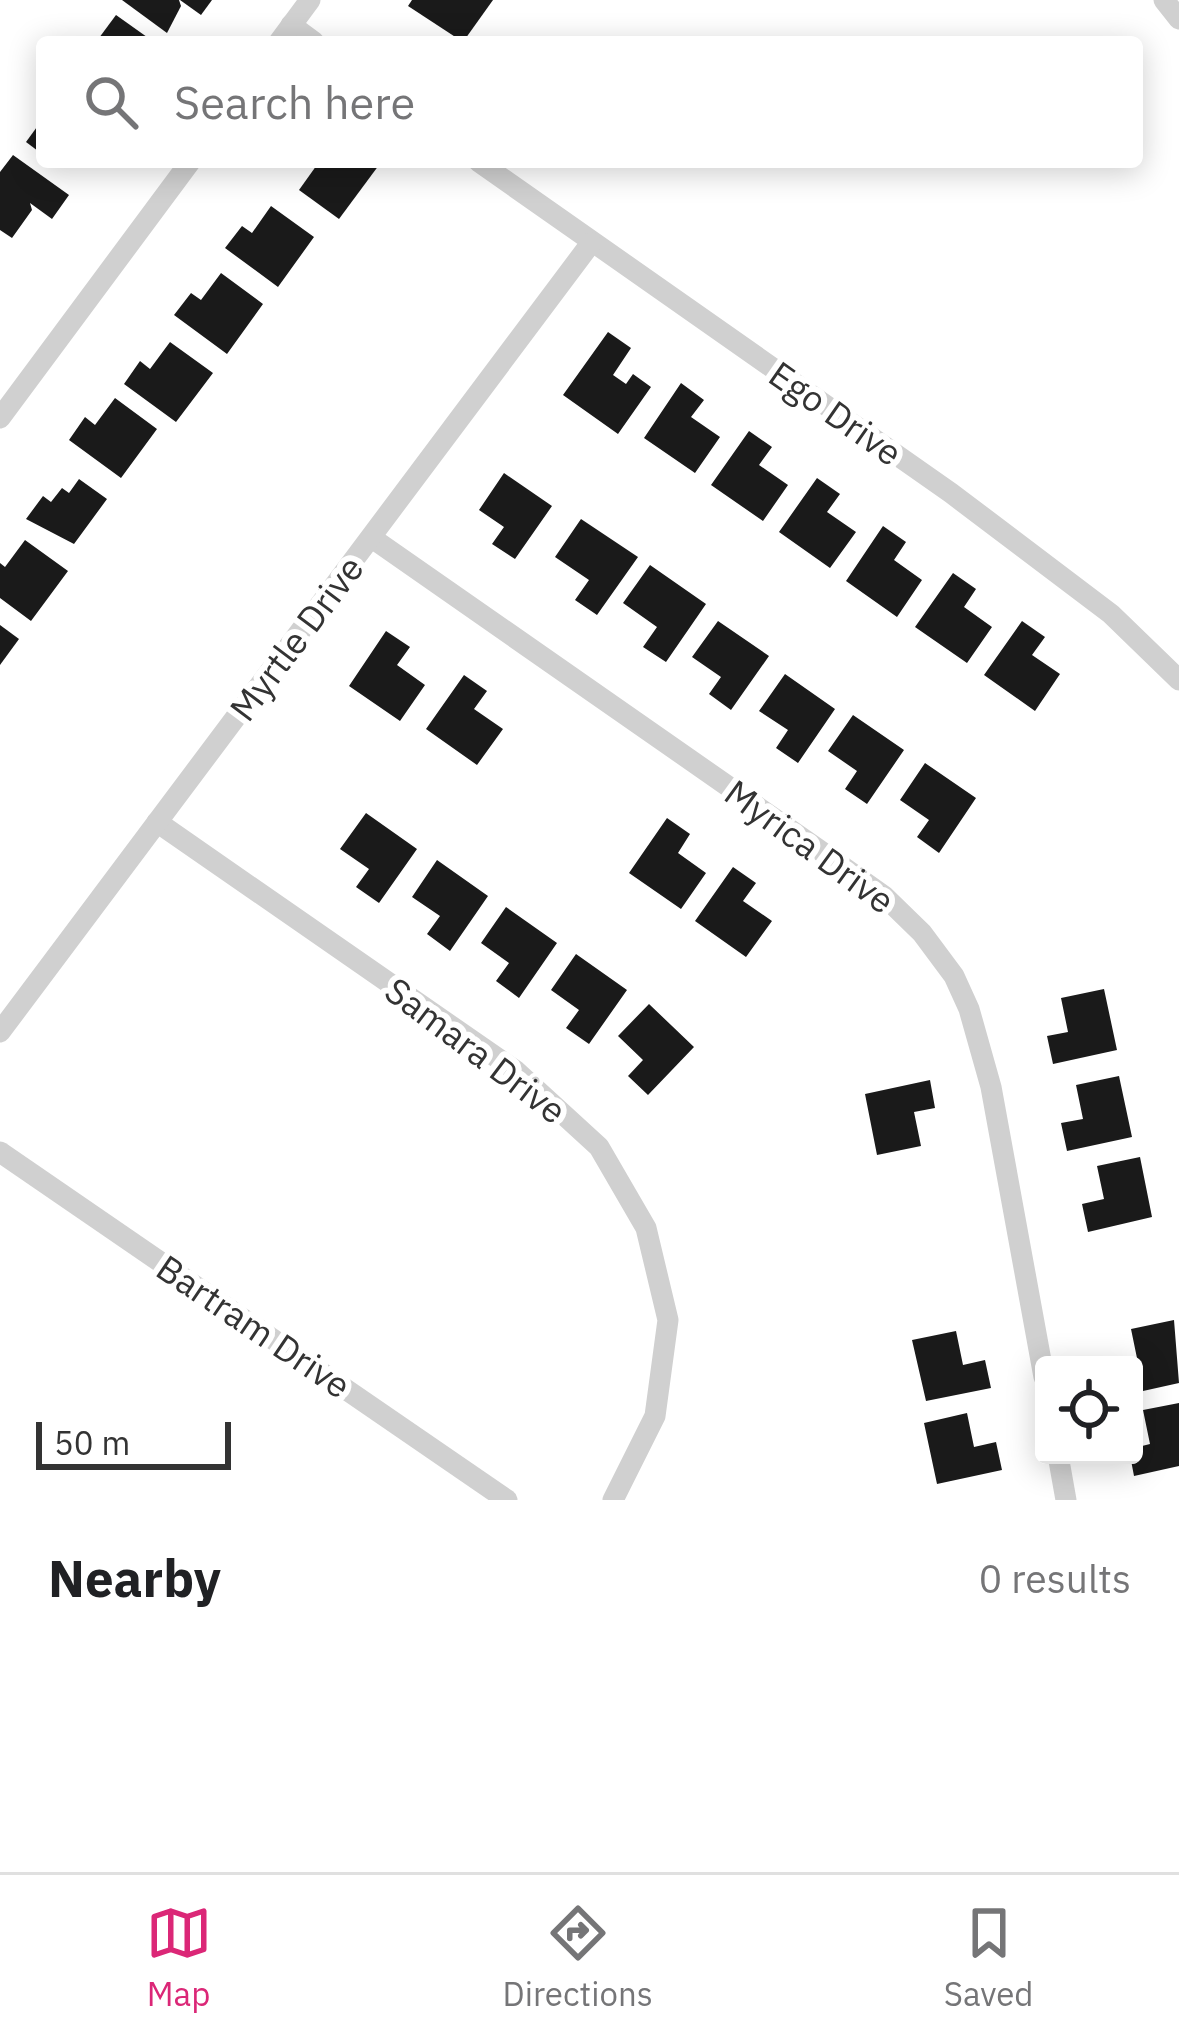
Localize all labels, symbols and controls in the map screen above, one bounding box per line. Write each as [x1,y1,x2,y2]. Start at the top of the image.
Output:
search box [36,36,1143,168]
icon: search [78,69,144,135]
text: Search here [174,73,415,131]
street label: Ego Drive [760,350,912,476]
street label: Myrtle Drive [219,546,373,730]
street label: Myrica Drive [716,769,904,923]
street label: Samara Drive [376,966,576,1134]
street label: Bartram Drive [148,1244,360,1408]
map controls [1035,1356,1143,1464]
button: locate [1035,1356,1143,1464]
scale bar [36,1416,231,1469]
text: 50 m [54,1421,130,1464]
text: Nearby [48,1545,221,1611]
text: 0 results [979,1553,1131,1604]
tab: Map [146,1900,212,2015]
tab: Directions [503,1900,653,2015]
tab: Saved [944,1900,1033,2015]

